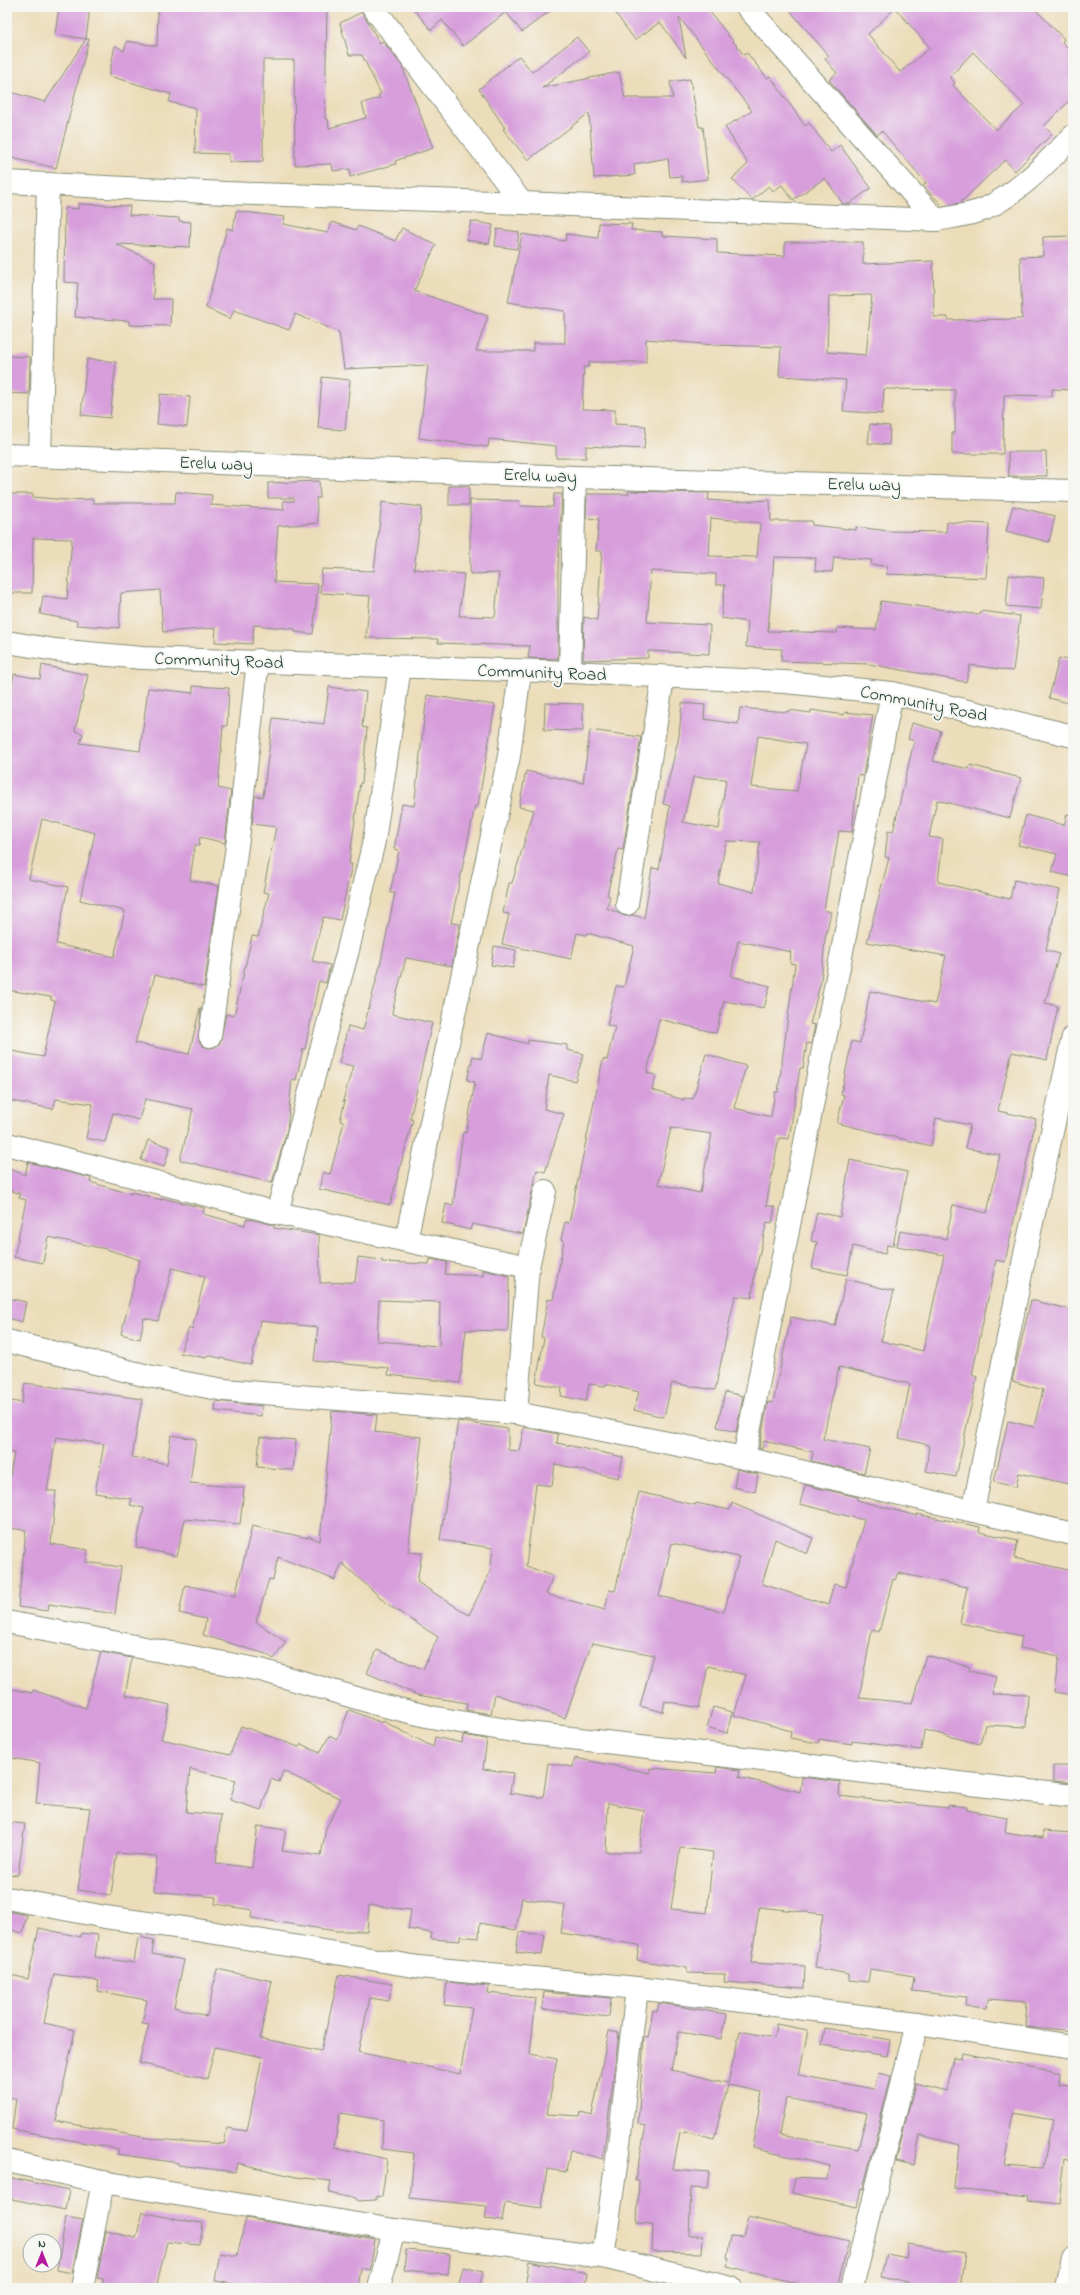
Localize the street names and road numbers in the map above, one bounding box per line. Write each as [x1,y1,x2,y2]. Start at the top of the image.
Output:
street label: Erelu way [179,451,253,479]
street label: Erelu way [503,463,577,491]
street label: Erelu way [827,472,901,500]
street label: Community Road [154,647,284,677]
street label: Community Road [477,659,607,689]
street label: Community Road [858,680,990,730]

